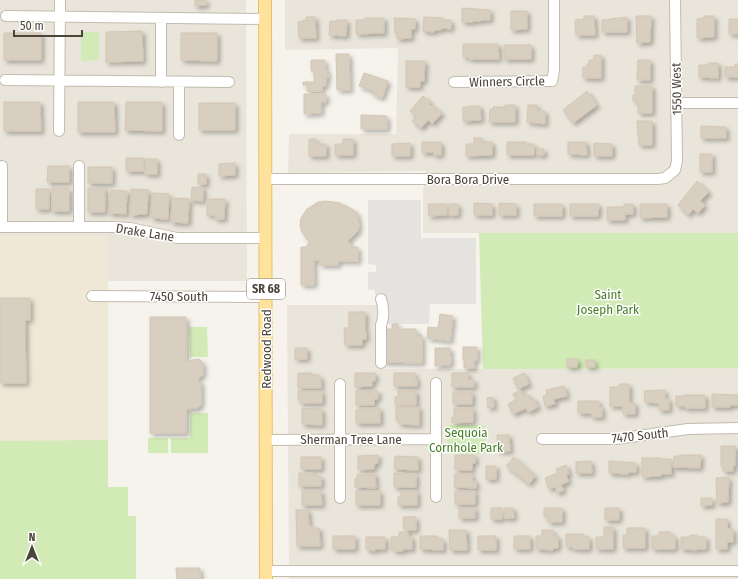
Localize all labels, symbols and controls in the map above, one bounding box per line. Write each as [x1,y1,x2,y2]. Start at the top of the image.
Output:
scale bar [14,12,82,38]
text: 50 m [20,19,44,33]
street label: 1550 West [669,62,684,115]
street label: Winners Circle [469,73,545,90]
street label: Bora Bora Drive [427,172,509,187]
street label: Drake Lane [115,220,175,245]
road number: SR 68 [247,279,285,299]
park label: Saint Joseph Park [577,287,640,317]
street label: 7450 South [150,289,208,304]
street label: Redwood Road [259,309,274,389]
park label: Sequoia Cornhole Park [429,425,504,455]
street label: 7470 South [611,425,669,446]
street label: Sherman Tree Lane [300,432,402,447]
north arrow [12,527,52,567]
text: N [29,531,35,544]

